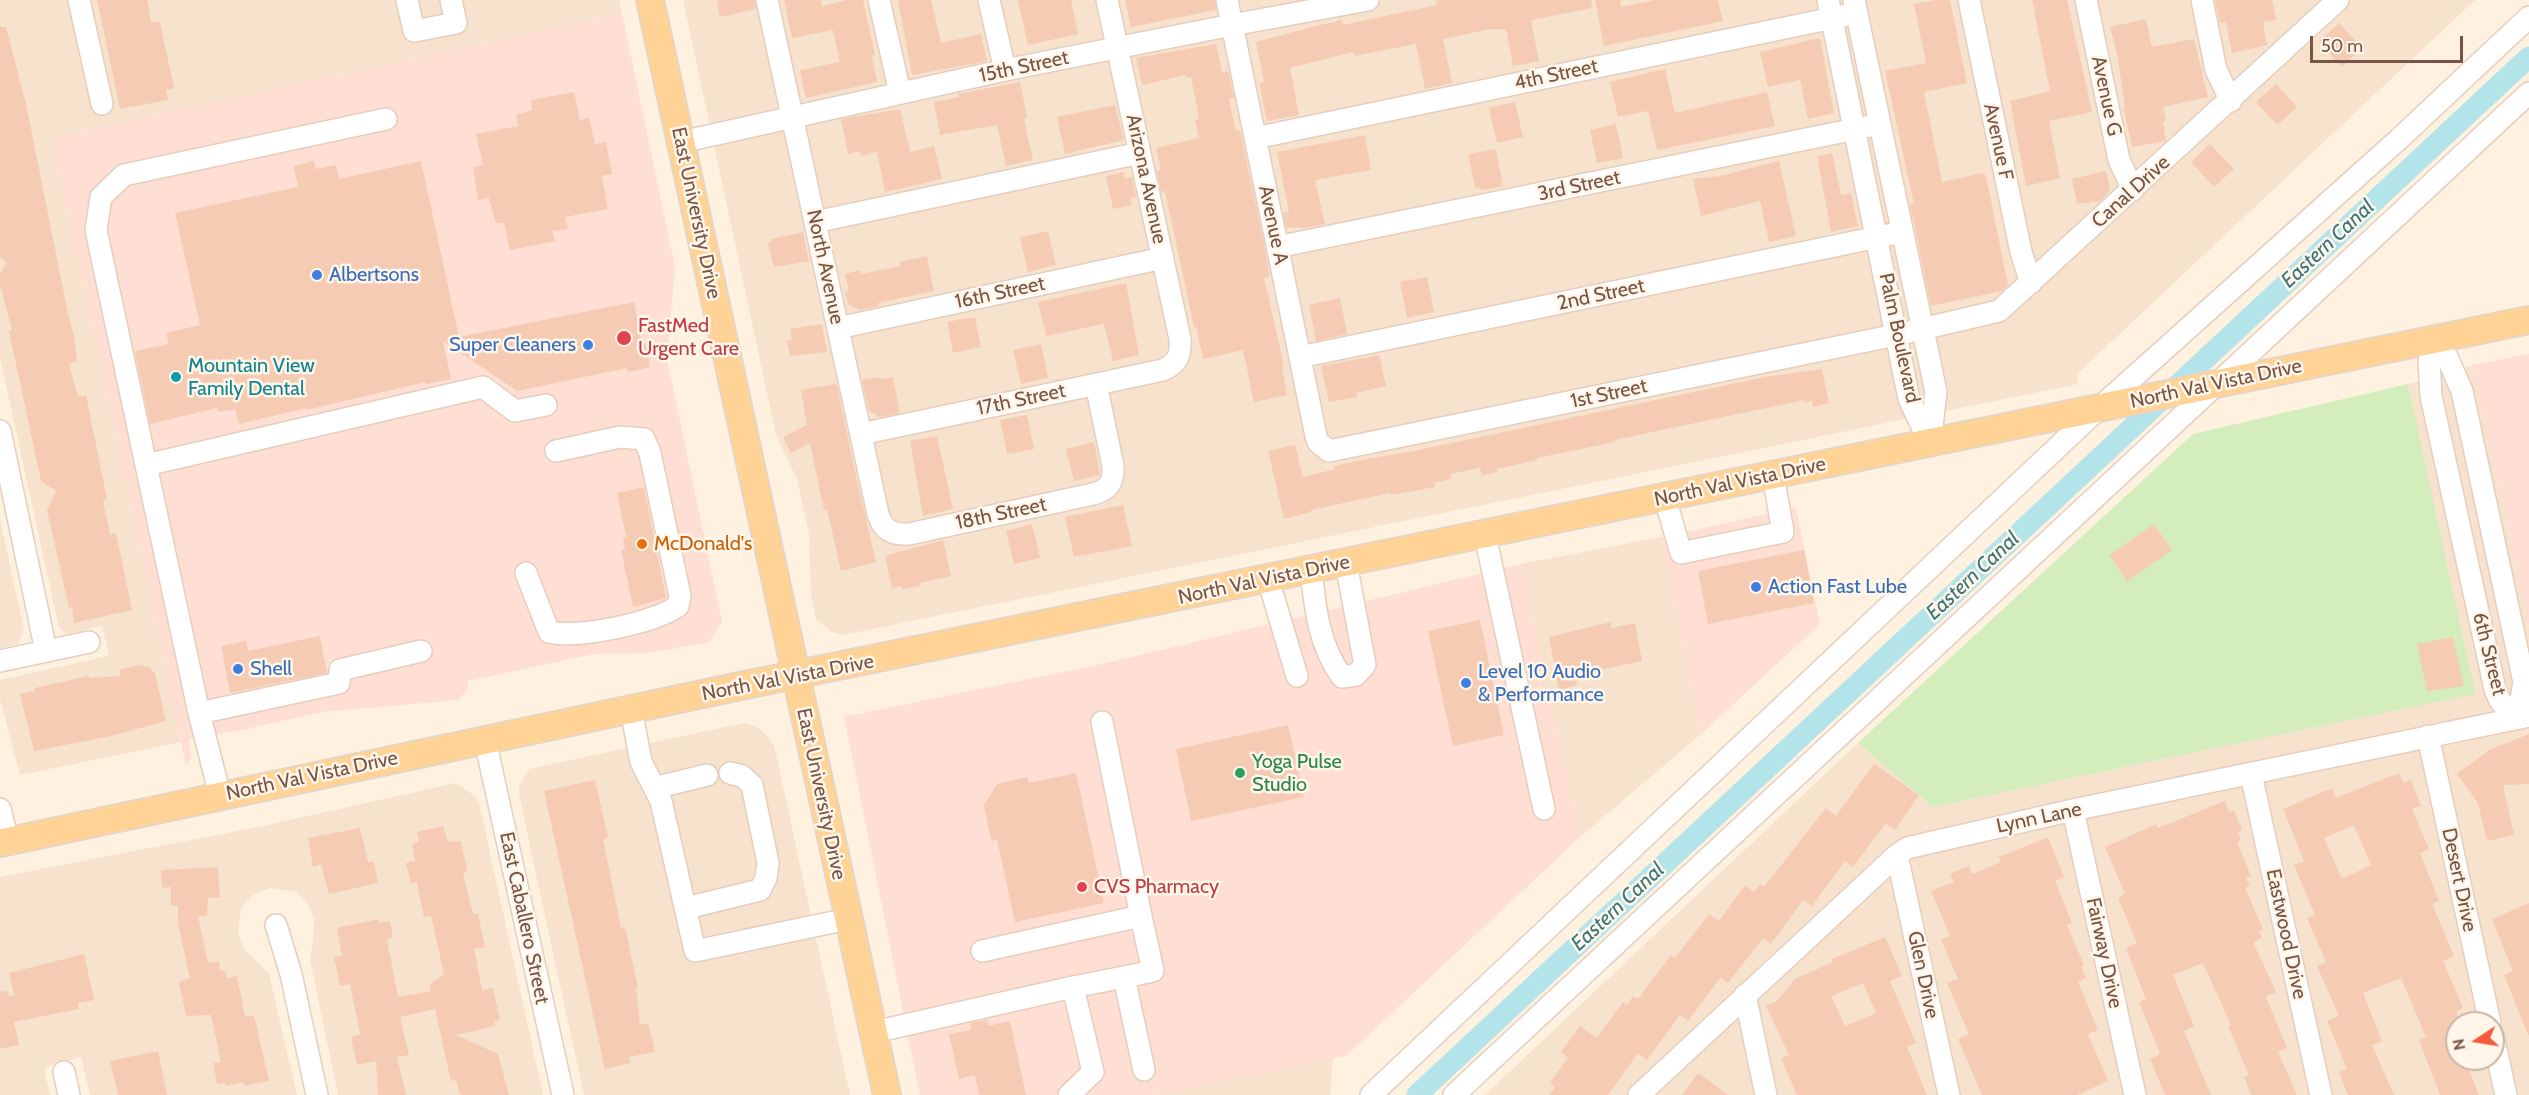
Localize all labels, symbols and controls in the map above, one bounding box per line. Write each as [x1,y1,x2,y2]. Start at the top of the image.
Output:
scale bar [2313,24,2466,62]
text: 50 m [2321,35,2363,57]
street label: 15th Street [977,46,1071,88]
street label: 4th Street [1512,54,1600,96]
street label: Avenue G [2086,54,2126,138]
street label: Avenue F [1978,101,2018,183]
street label: Arizona Avenue [1121,112,1171,246]
street label: East University Drive [666,125,726,301]
street label: Canal Drive [2087,151,2175,233]
street label: 3rd Street [1535,166,1623,206]
street label: Avenue A [1253,183,1293,267]
water label: Eastern Canal [2276,195,2380,293]
street label: North Avenue [801,207,849,327]
place label: Albertsons [329,263,419,287]
marker: Albertsons [310,268,324,282]
street label: Palm Boulevard [1874,271,1924,405]
street label: 16th Street [953,272,1047,314]
street label: 2nd Street [1555,274,1647,316]
place label: FastMed Urgent Care [638,314,739,361]
marker: FastMed Urgent Care [615,329,633,347]
place label: Super Cleaners [449,333,576,357]
marker: Super Cleaners [581,338,595,352]
place label: Mountain View Family Dental [188,354,315,401]
street label: North Val Vista Drive [2128,354,2304,414]
marker: Mountain View Family Dental [169,370,183,384]
street label: 1st Street [1569,374,1649,414]
street label: 17th Street [974,379,1068,421]
street label: North Val Vista Drive [1652,452,1828,512]
street label: 18th Street [953,493,1049,535]
water label: Eastern Canal [1921,527,2025,625]
place label: McDonald's [654,532,752,556]
marker: McDonald's [635,537,649,551]
street label: North Val Vista Drive [1176,550,1352,610]
place label: Action Fast Lube [1768,575,1907,599]
marker: Action Fast Lube [1749,580,1763,594]
street label: 6th Street [2467,610,2511,698]
street label: North Val Vista Drive [700,650,876,706]
place label: Shell [250,657,292,681]
place label: Level 10 Audio & Performance [1478,660,1604,707]
marker: Shell [231,662,245,676]
marker: Level 10 Audio & Performance [1459,676,1473,690]
street label: East University Drive [791,706,851,882]
street label: North Val Vista Drive [224,746,400,806]
place label: Yoga Pulse Studio [1252,750,1342,797]
marker: Yoga Pulse Studio [1233,766,1247,780]
street label: Lynn Lane [1994,797,2084,839]
street label: Desert Drive [2436,826,2482,934]
street label: East Caballero Street [494,830,554,1006]
water label: Eastern Canal [1566,858,1670,956]
street label: Eastwood Drive [2260,867,2312,1001]
place label: CVS Pharmacy [1094,875,1219,899]
marker: CVS Pharmacy [1075,880,1089,894]
street label: Fairway Drive [2081,895,2127,1011]
street label: Glen Drive [1902,929,1944,1021]
north arrow [2445,1011,2505,1071]
text: N [2448,1037,2469,1052]

